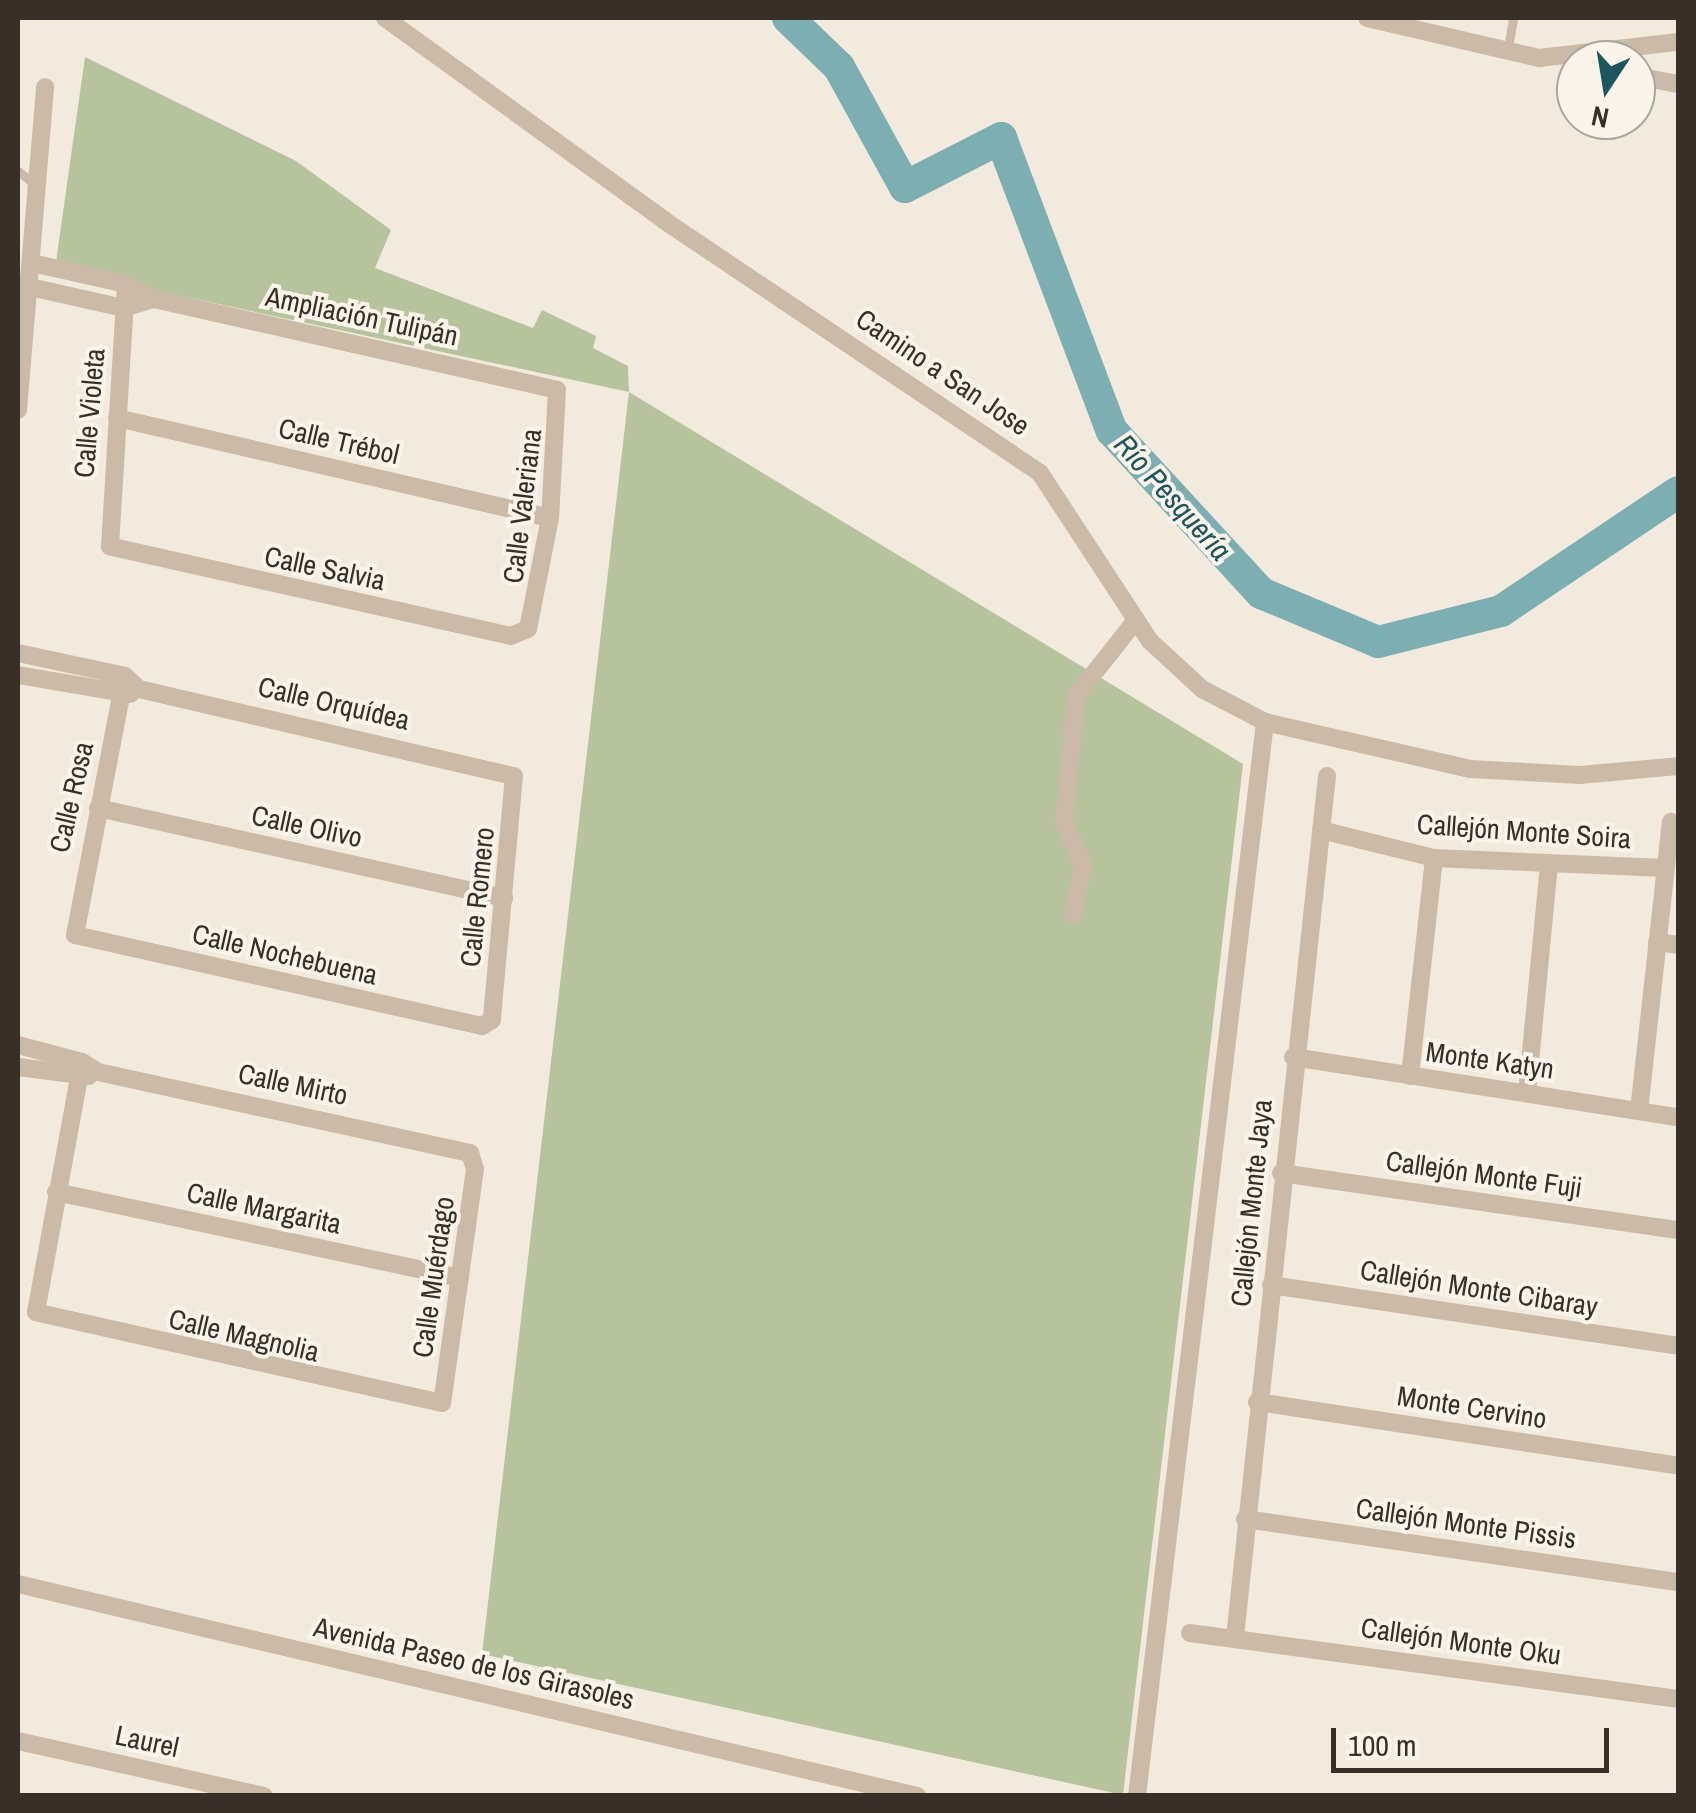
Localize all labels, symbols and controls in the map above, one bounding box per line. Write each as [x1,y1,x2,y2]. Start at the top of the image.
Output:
north arrow [1556,40,1656,140]
text: N [1588,97,1612,138]
street label: Ampliación Tulipán [263,279,461,353]
street label: Camino a San Jose [850,302,1036,442]
street label: Calle Violeta [67,347,111,479]
street label: Calle Trébol [275,411,403,471]
street label: Calle Valeriana [496,427,548,585]
water label: Río Pesquería [1107,427,1239,567]
street label: Calle Salvia [262,539,388,597]
street label: Calle Orquídea [255,669,413,737]
street label: Calle Rosa [42,739,100,855]
street label: Calle Olivo [249,798,365,854]
street label: Callejón Monte Soira [1416,807,1632,855]
street label: Calle Romero [453,825,501,969]
street label: Calle Nochebuena [189,916,381,992]
street label: Monte Katyn [1424,1034,1556,1086]
street label: Calle Mirto [235,1056,351,1112]
street label: Callejón Monte Jaya [1223,1098,1279,1308]
street label: Callejón Monte Fuji [1384,1144,1584,1204]
street label: Calle Margarita [184,1175,344,1241]
street label: Calle Muérdago [405,1194,461,1360]
street label: Callejón Monte Cibaray [1358,1253,1600,1323]
street label: Calle Magnolia [166,1301,322,1369]
street label: Monte Cervino [1395,1379,1549,1435]
street label: Callejón Monte Pissis [1354,1491,1578,1555]
street label: Avenida Paseo de los Girasoles [311,1610,637,1716]
street label: Callejón Monte Oku [1359,1610,1563,1672]
scale bar [1336,1708,1614,1770]
street label: Laurel [112,1718,182,1764]
text: 100 m [1348,1725,1416,1765]

